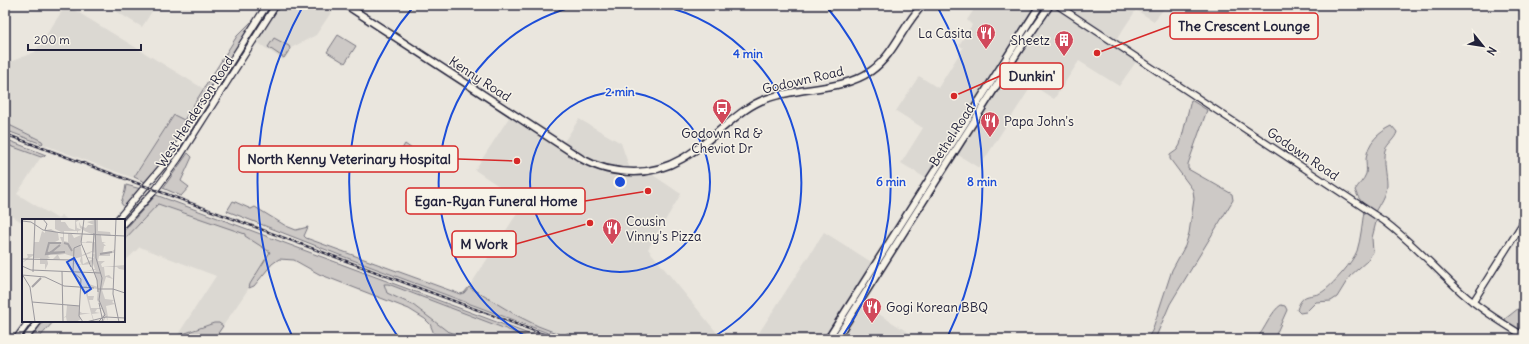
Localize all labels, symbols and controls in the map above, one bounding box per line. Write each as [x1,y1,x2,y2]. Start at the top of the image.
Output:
callout: The Crescent Lounge [1170,13,1318,39]
text: The Crescent Lounge [1178,17,1310,35]
restaurant icon: La Casita [975,22,997,50]
place label: La Casita [918,25,972,42]
scale bar [28,26,141,52]
north arrow [1463,26,1503,66]
building icon: Sheetz [1053,29,1075,57]
text: 200 m [34,32,70,47]
place label: Sheetz [1011,32,1050,49]
text: N [1484,44,1500,58]
text: 4 min [733,46,763,61]
street label: West Henderson Road [153,53,238,171]
street label: Kenny Road [446,53,515,106]
street label: Godown Road [761,62,846,98]
callout: Dunkin' [1000,63,1063,89]
text: Dunkin' [1008,67,1056,85]
text: 2 min [605,84,635,99]
bus stop icon: Godown Rd & Cheviot Dr [711,97,733,125]
street label: Bethel Road [926,100,979,169]
restaurant icon: Papa John's [979,110,1001,138]
place label: Papa John's [1004,113,1074,130]
street label: Godown Road [1264,124,1342,184]
place label: Godown Rd & Cheviot Dr [681,125,763,157]
callout: North Kenny Veterinary Hospital [239,146,458,172]
text: North Kenny Veterinary Hospital [247,150,451,168]
text: 6 min [876,174,906,189]
text: 8 min [967,174,997,189]
centre of rings [613,175,627,189]
callout: Egan-Ryan Funeral Home [406,188,585,214]
text: Egan-Ryan Funeral Home [414,192,578,210]
place label: Cousin Vinny's Pizza [626,213,701,245]
restaurant icon: Cousin Vinny's Pizza [601,217,623,245]
inset map [22,219,125,322]
callout: M Work [452,231,516,257]
text: M Work [460,235,508,253]
restaurant icon: Gogi Korean BBQ [861,296,883,324]
place label: Gogi Korean BBQ [886,299,988,316]

